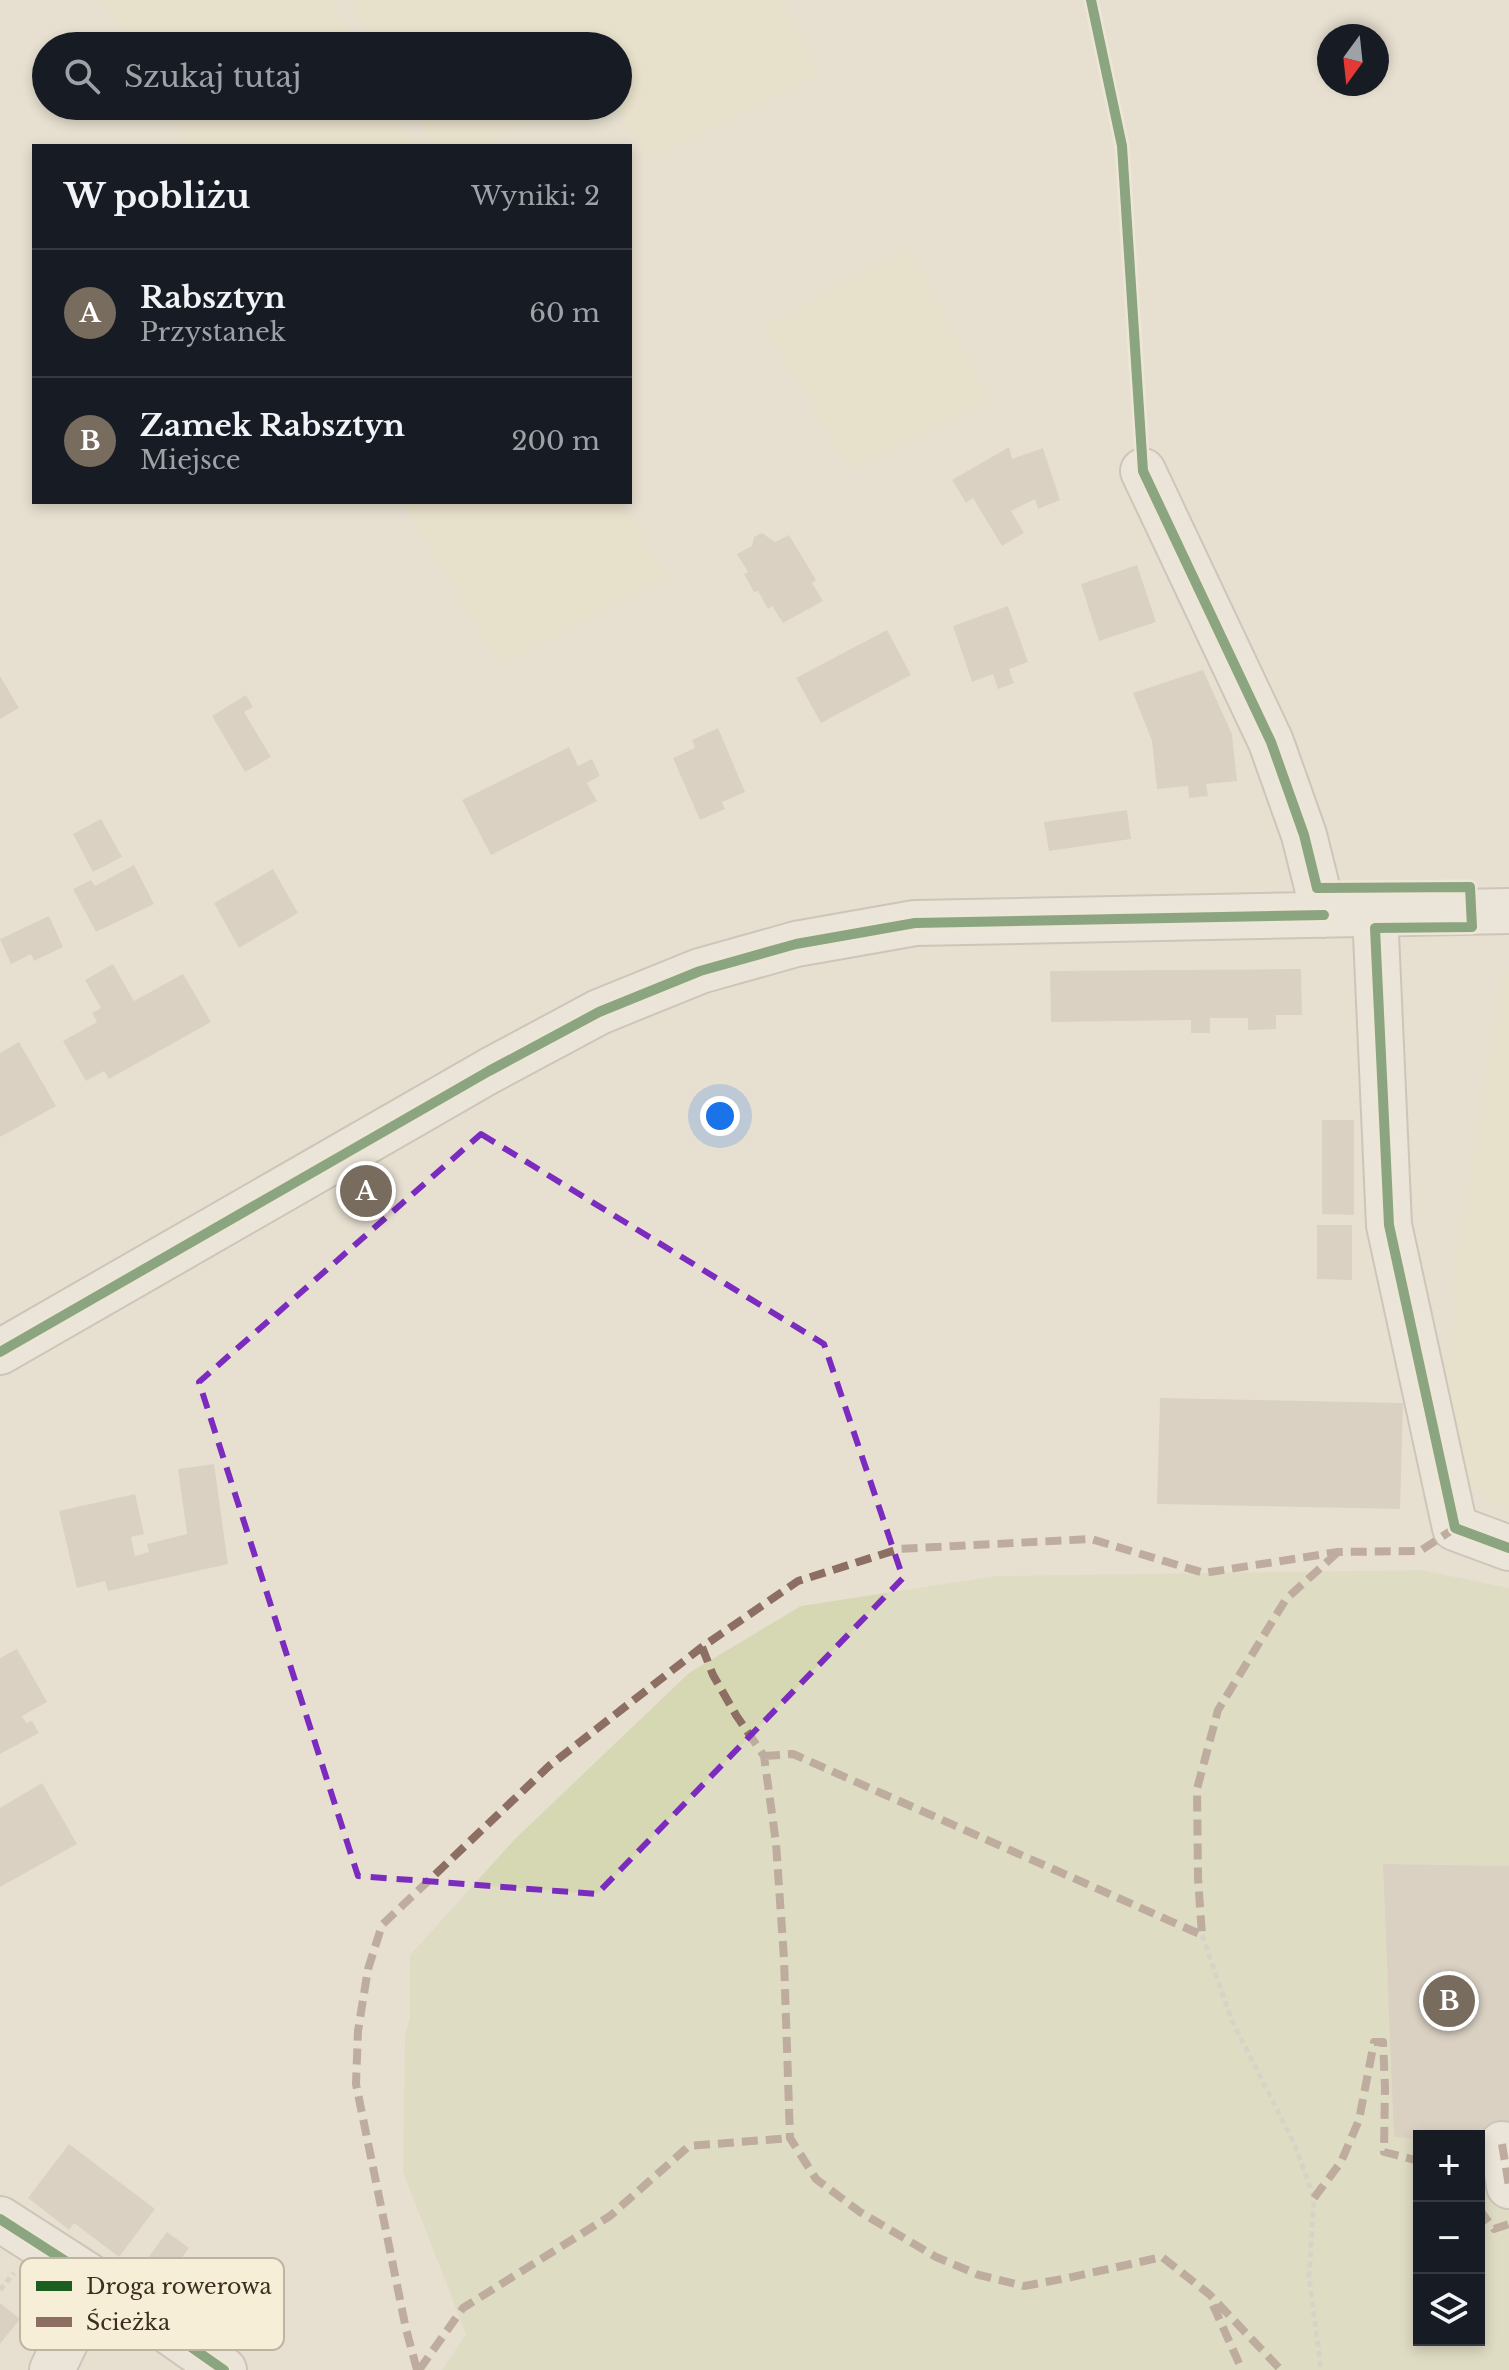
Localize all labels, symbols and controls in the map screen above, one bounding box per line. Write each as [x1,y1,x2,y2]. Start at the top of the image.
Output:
north arrow [1317,24,1389,96]
search box [32,32,632,120]
icon: search [60,54,104,98]
text: Szukaj tutaj [124,58,301,95]
text: W pobliżu [64,175,250,217]
text: Wyniki: 2 [471,180,600,212]
text: Rabsztyn [140,279,286,316]
text: A [79,297,101,329]
text: 60 m [529,297,600,329]
text: Przystanek [140,316,286,348]
text: Zamek Rabsztyn [140,407,405,444]
text: B [80,425,100,457]
text: 200 m [511,425,600,457]
text: Miejsce [140,444,241,476]
your location [700,1096,740,1136]
pin: A [340,1161,392,1221]
pin: B [1423,1971,1475,2031]
map controls [1413,2130,1485,2346]
button: + [1413,2130,1485,2202]
button: − [1413,2202,1485,2274]
legend [20,2258,284,2350]
text: Droga rowerowa [86,2273,272,2300]
button: layers [1413,2274,1485,2346]
text: Ścieżka [86,2308,171,2336]

